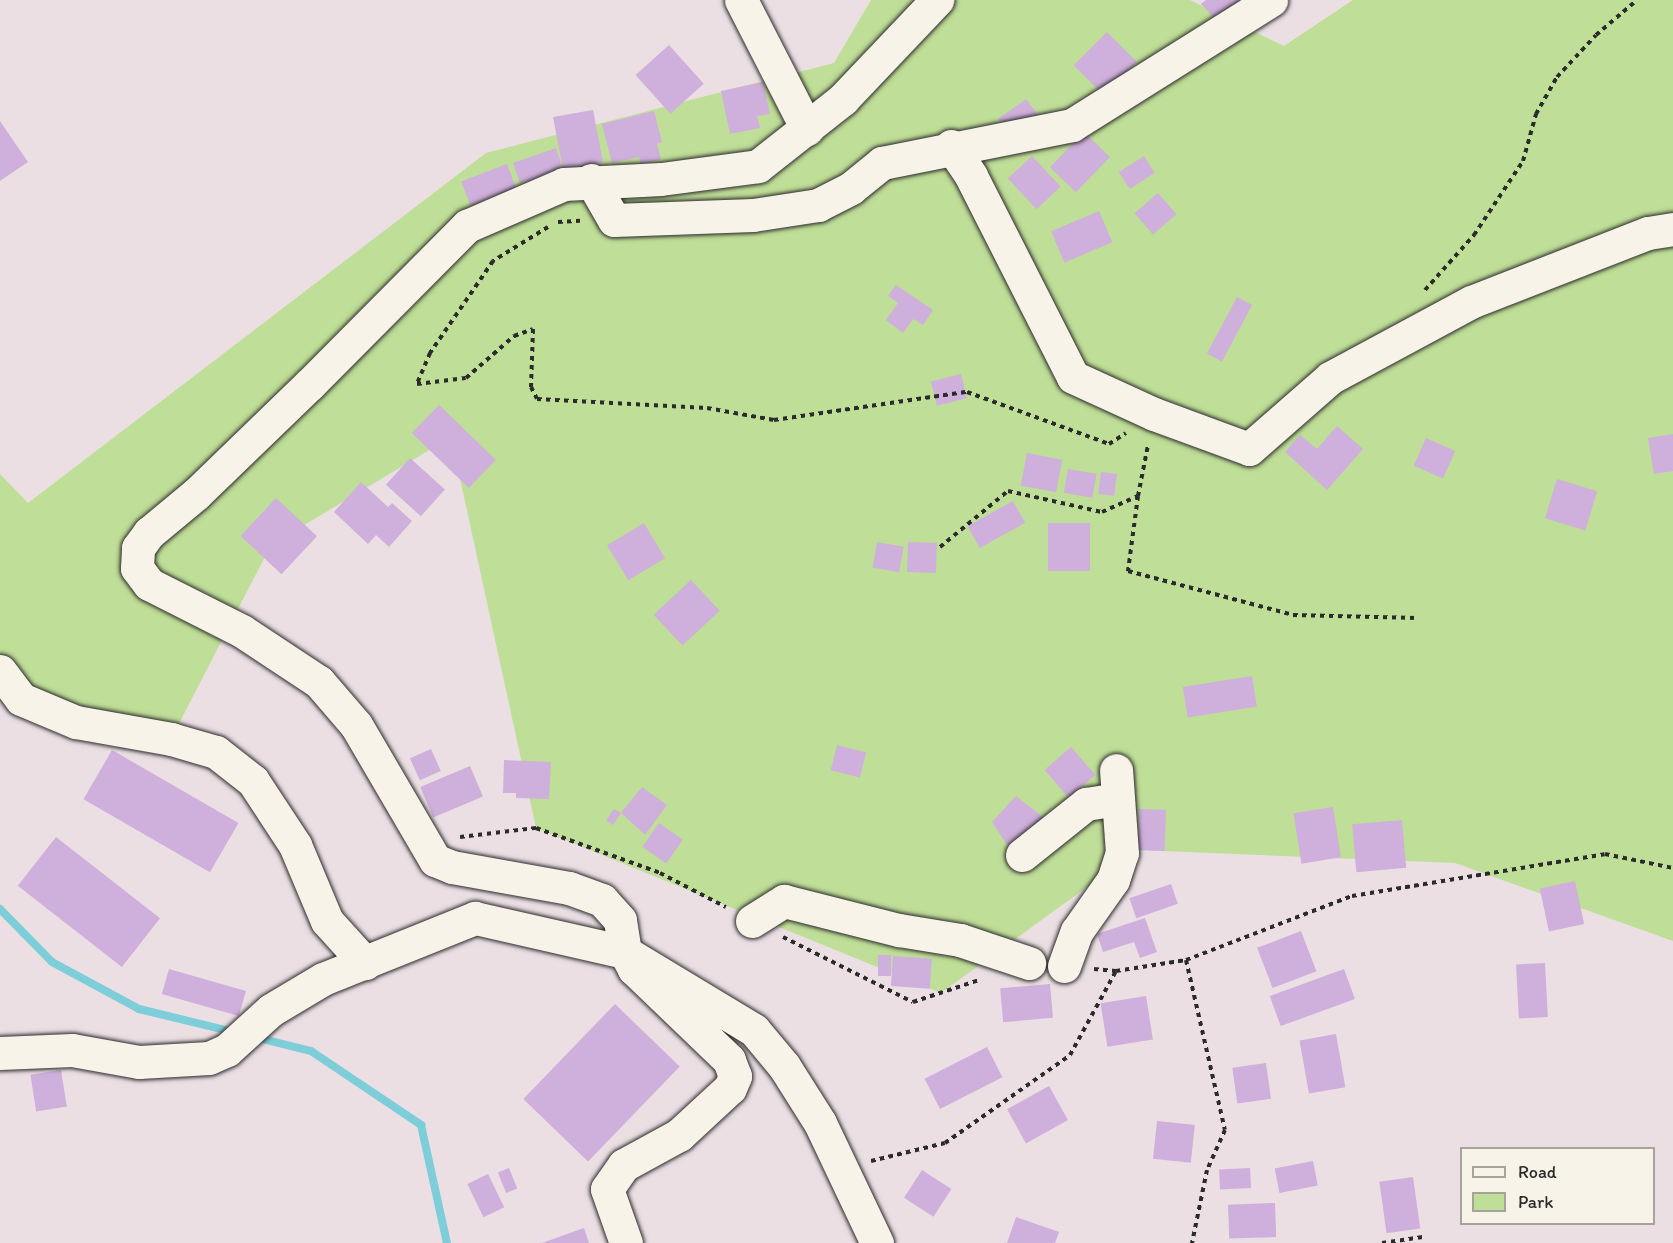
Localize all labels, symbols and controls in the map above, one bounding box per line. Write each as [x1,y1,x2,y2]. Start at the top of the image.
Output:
legend [1460,1147,1655,1225]
text: Road [1518,1161,1557,1183]
text: Park [1518,1191,1553,1213]

